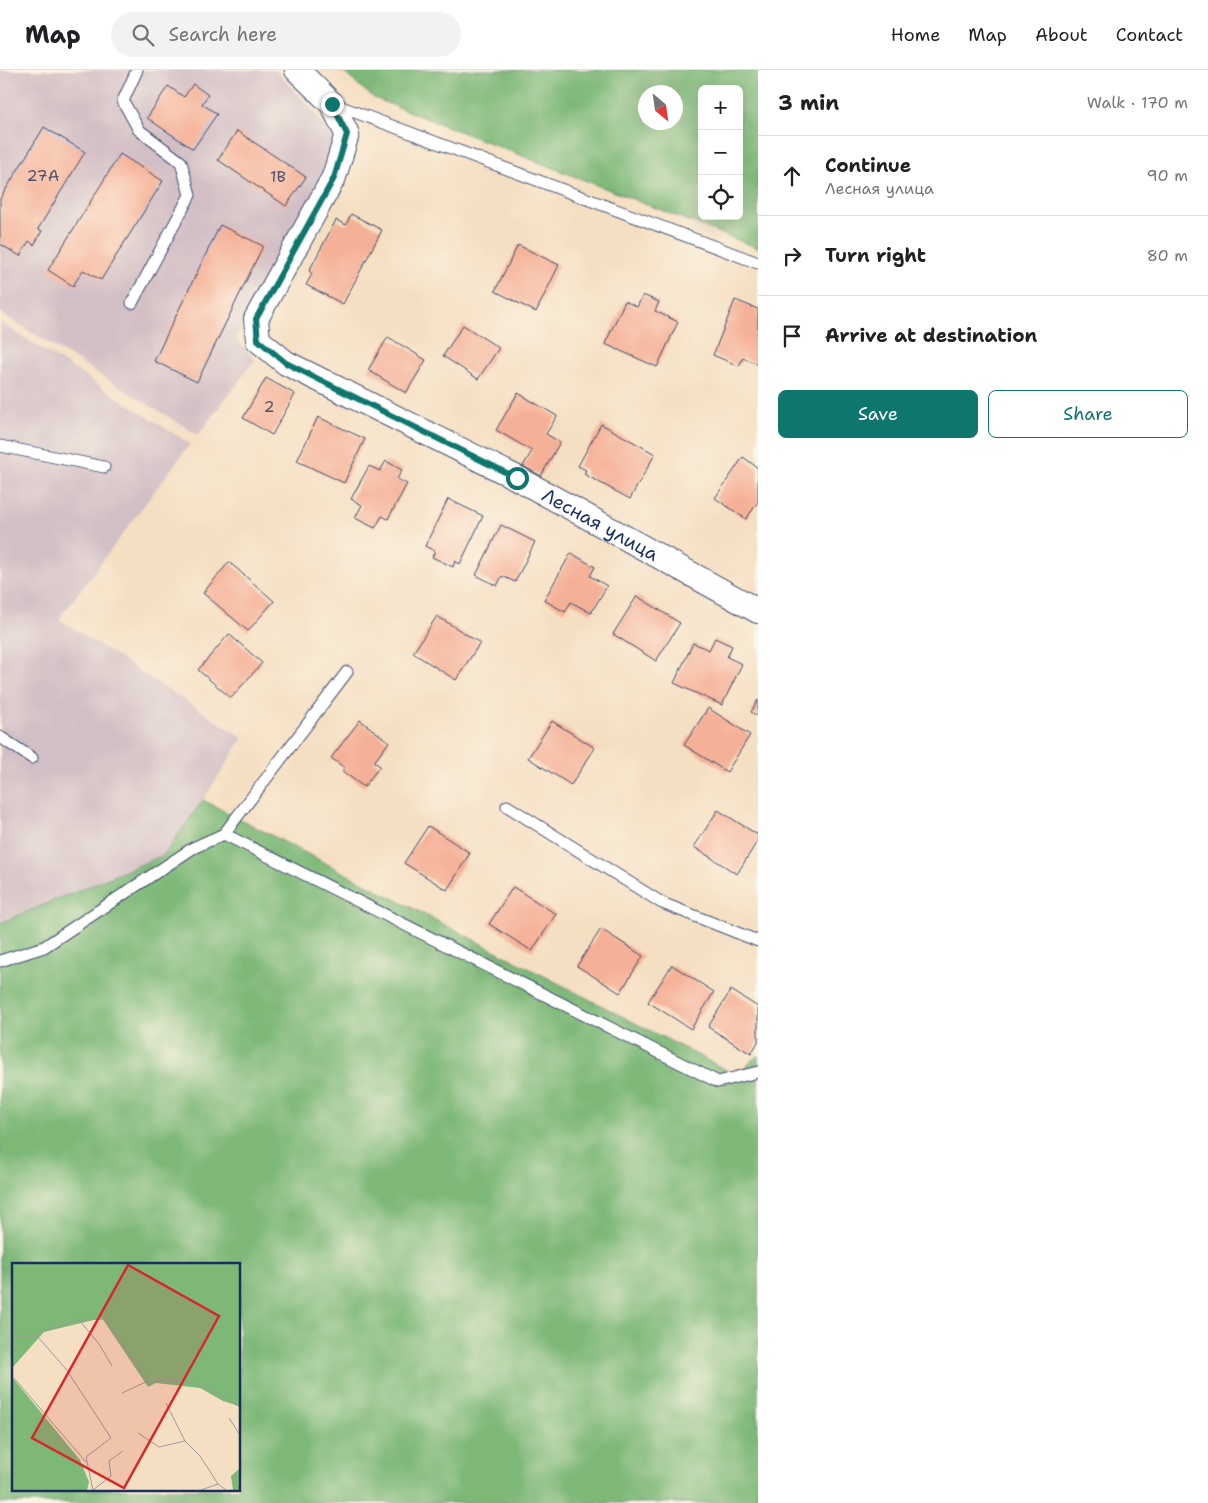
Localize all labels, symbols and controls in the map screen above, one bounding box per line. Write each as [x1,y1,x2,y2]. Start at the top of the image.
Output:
search box [111,12,461,57]
text: Map [25,19,81,51]
icon: search [129,21,157,49]
text: Search here [169,22,277,47]
text: Home [891,23,940,47]
text: Map [968,23,1007,47]
text: About [1035,23,1088,47]
text: Contact [1116,23,1183,47]
north arrow [638,85,683,130]
map controls [698,85,743,220]
button: + [698,85,743,130]
text: 3 min [778,89,839,117]
text: Walk · 170 m [1087,92,1188,113]
route end [321,93,344,116]
button: − [698,130,743,175]
text: Continue [825,153,911,178]
icon: ahead [778,162,806,190]
house number: 27А [27,165,59,186]
text: 90 m [1147,165,1188,186]
house number: 1В [270,166,286,187]
button: locate [698,175,743,220]
text: Лесная улица [825,178,934,199]
icon: right [778,242,806,270]
text: Turn right [825,243,926,268]
text: 80 m [1147,245,1188,266]
icon: arrive [778,322,806,350]
text: Arrive at destination [825,323,1037,348]
button: Save [778,390,978,438]
button: Share [988,390,1188,438]
house number: 2 [263,396,275,417]
route start [506,467,529,490]
street label: Лесная улица [538,482,663,566]
inset map [12,1263,240,1490]

